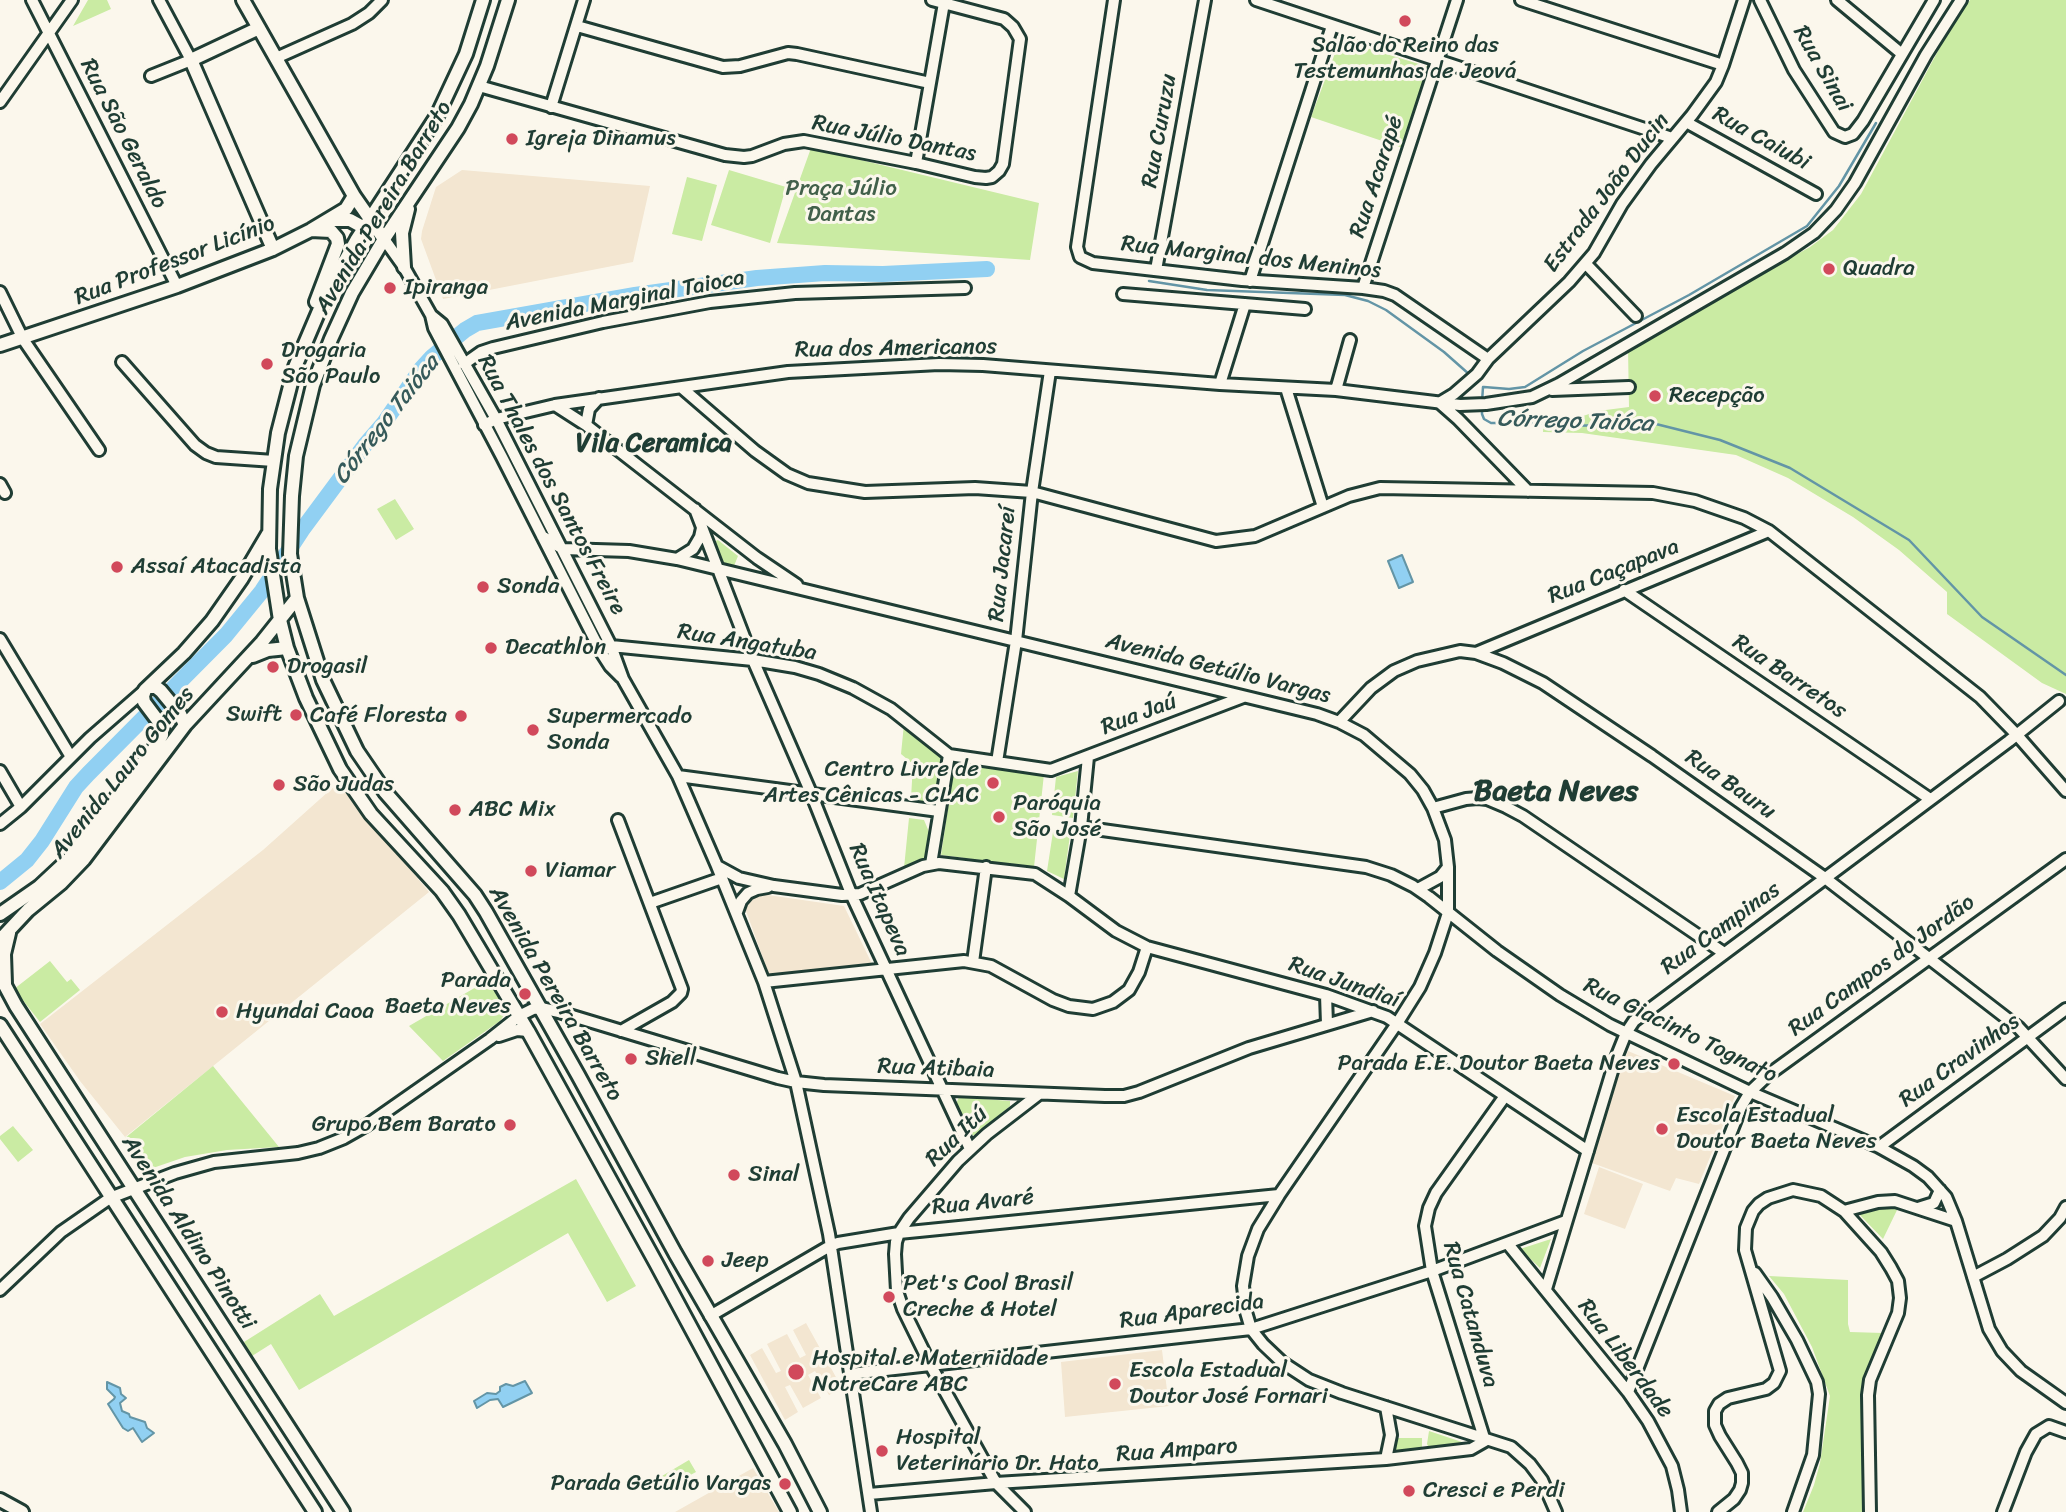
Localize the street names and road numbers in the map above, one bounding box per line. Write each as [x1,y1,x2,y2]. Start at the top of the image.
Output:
street label: Rua Sinai [1786,21,1858,117]
street label: Rua São Geraldo [73,54,173,214]
street label: Rua Curuzu [1136,72,1184,190]
street label: Avenida Pereira Barreto [309,96,459,320]
street label: Rua Caiubi [1707,101,1815,177]
street label: Estrada João Ducin [1538,108,1676,278]
street label: Rua Júlio Dantas [810,110,978,168]
street label: Rua Acarapé [1344,112,1410,242]
street label: Rua Professor Licínio [71,210,279,312]
street label: Rua Marginal dos Meninos [1120,231,1382,285]
street label: Avenida Marginal Taioca [503,264,747,338]
street label: Rua dos Americanos [795,333,997,365]
street label: Rua Thales dos Santos Freire [471,350,631,620]
street label: Rua Jacareí [983,505,1023,623]
street label: Rua Caçapava [1545,533,1683,611]
street label: Rua Angatuba [676,618,818,668]
street label: Avenida Getúlio Vargas [1103,628,1333,710]
street label: Rua Barretos [1727,629,1851,725]
street label: Avenida Lauro Gomes [45,681,201,865]
street label: Rua Jaú [1097,688,1181,742]
street label: Rua Bauru [1680,744,1780,826]
street label: Rua Itapeva [842,839,916,961]
street label: Rua Campinas [1656,877,1786,981]
street label: Avenida Pereira Barreto [482,882,628,1106]
street label: Rua Campos do Jordão [1783,889,1981,1043]
street label: Rua Jundiaí [1285,951,1403,1015]
street label: Rua Giacinto Tognato [1579,972,1781,1090]
street label: Rua Cravinhos [1894,1008,2026,1114]
street label: Rua Atibaia [877,1053,995,1085]
street label: Rua Itú [920,1101,994,1173]
street label: Avenida Aldino Pinotti [115,1131,261,1335]
street label: Rua Avaré [931,1184,1035,1222]
street label: Rua Catanduva [1436,1239,1504,1391]
street label: Rua Aparecida [1118,1288,1266,1336]
street label: Rua Liberdade [1571,1294,1679,1424]
street label: Rua Amparo [1115,1433,1239,1469]

